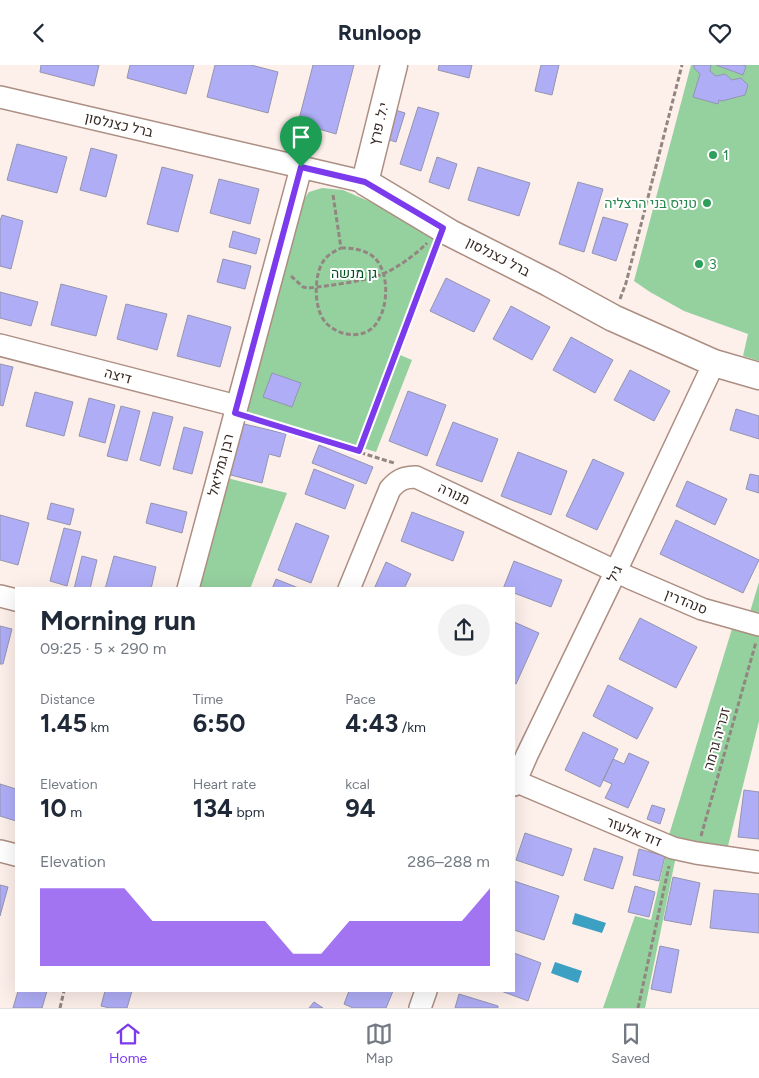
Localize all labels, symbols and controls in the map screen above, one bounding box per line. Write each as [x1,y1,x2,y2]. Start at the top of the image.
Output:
icon: back [25,19,53,47]
text: Runloop [338,19,421,46]
icon: heart [706,19,734,47]
street label: י.ל. פרץ [365,101,393,147]
street label: ברל כצנלסון [83,109,155,141]
pin [280,116,322,167]
icon: arrive [287,123,315,151]
place label: 1 [723,147,729,164]
marker: 1 [707,149,719,161]
place label: טניס בני הרצליה [604,195,697,212]
marker: טניס בני הרצליה [701,197,713,209]
street label: ברל כצנלסון [463,234,533,281]
place label: 3 [709,256,717,273]
marker: 3 [693,258,705,270]
park label: גן מנשה [331,265,377,282]
street label: דיצה [103,364,133,388]
street label: רבן גמליאל [205,432,237,498]
street label: מנורה [435,479,473,509]
street label: גיל [604,563,626,585]
street label: סנהדרין [662,586,710,618]
text: Morning run [40,603,196,637]
button: share [438,604,490,656]
text: 09:25 · 5 × 290 m [40,639,166,658]
text: Distance [40,691,95,708]
text: Time [193,691,223,708]
text: Pace [345,691,376,708]
street label: זכריה גרמה [700,706,734,772]
text: 1.45 [40,708,87,738]
text: 6:50 [193,708,245,738]
text: 4:43 [345,708,398,738]
text: km [87,719,109,736]
text: /km [398,719,426,736]
text: Elevation [40,776,98,793]
text: Heart rate [193,776,256,793]
text: kcal [345,776,370,793]
text: 10 [40,793,67,823]
text: 134 [193,793,233,823]
text: 94 [345,793,376,823]
text: m [67,804,82,821]
text: bpm [233,804,265,821]
street label: דוד אלעזר [604,813,664,851]
text: Elevation [40,852,106,871]
text: 286–288 m [407,852,490,871]
tab: Home [109,1020,147,1067]
tab: Map [365,1020,393,1067]
tab: Saved [611,1020,650,1067]

